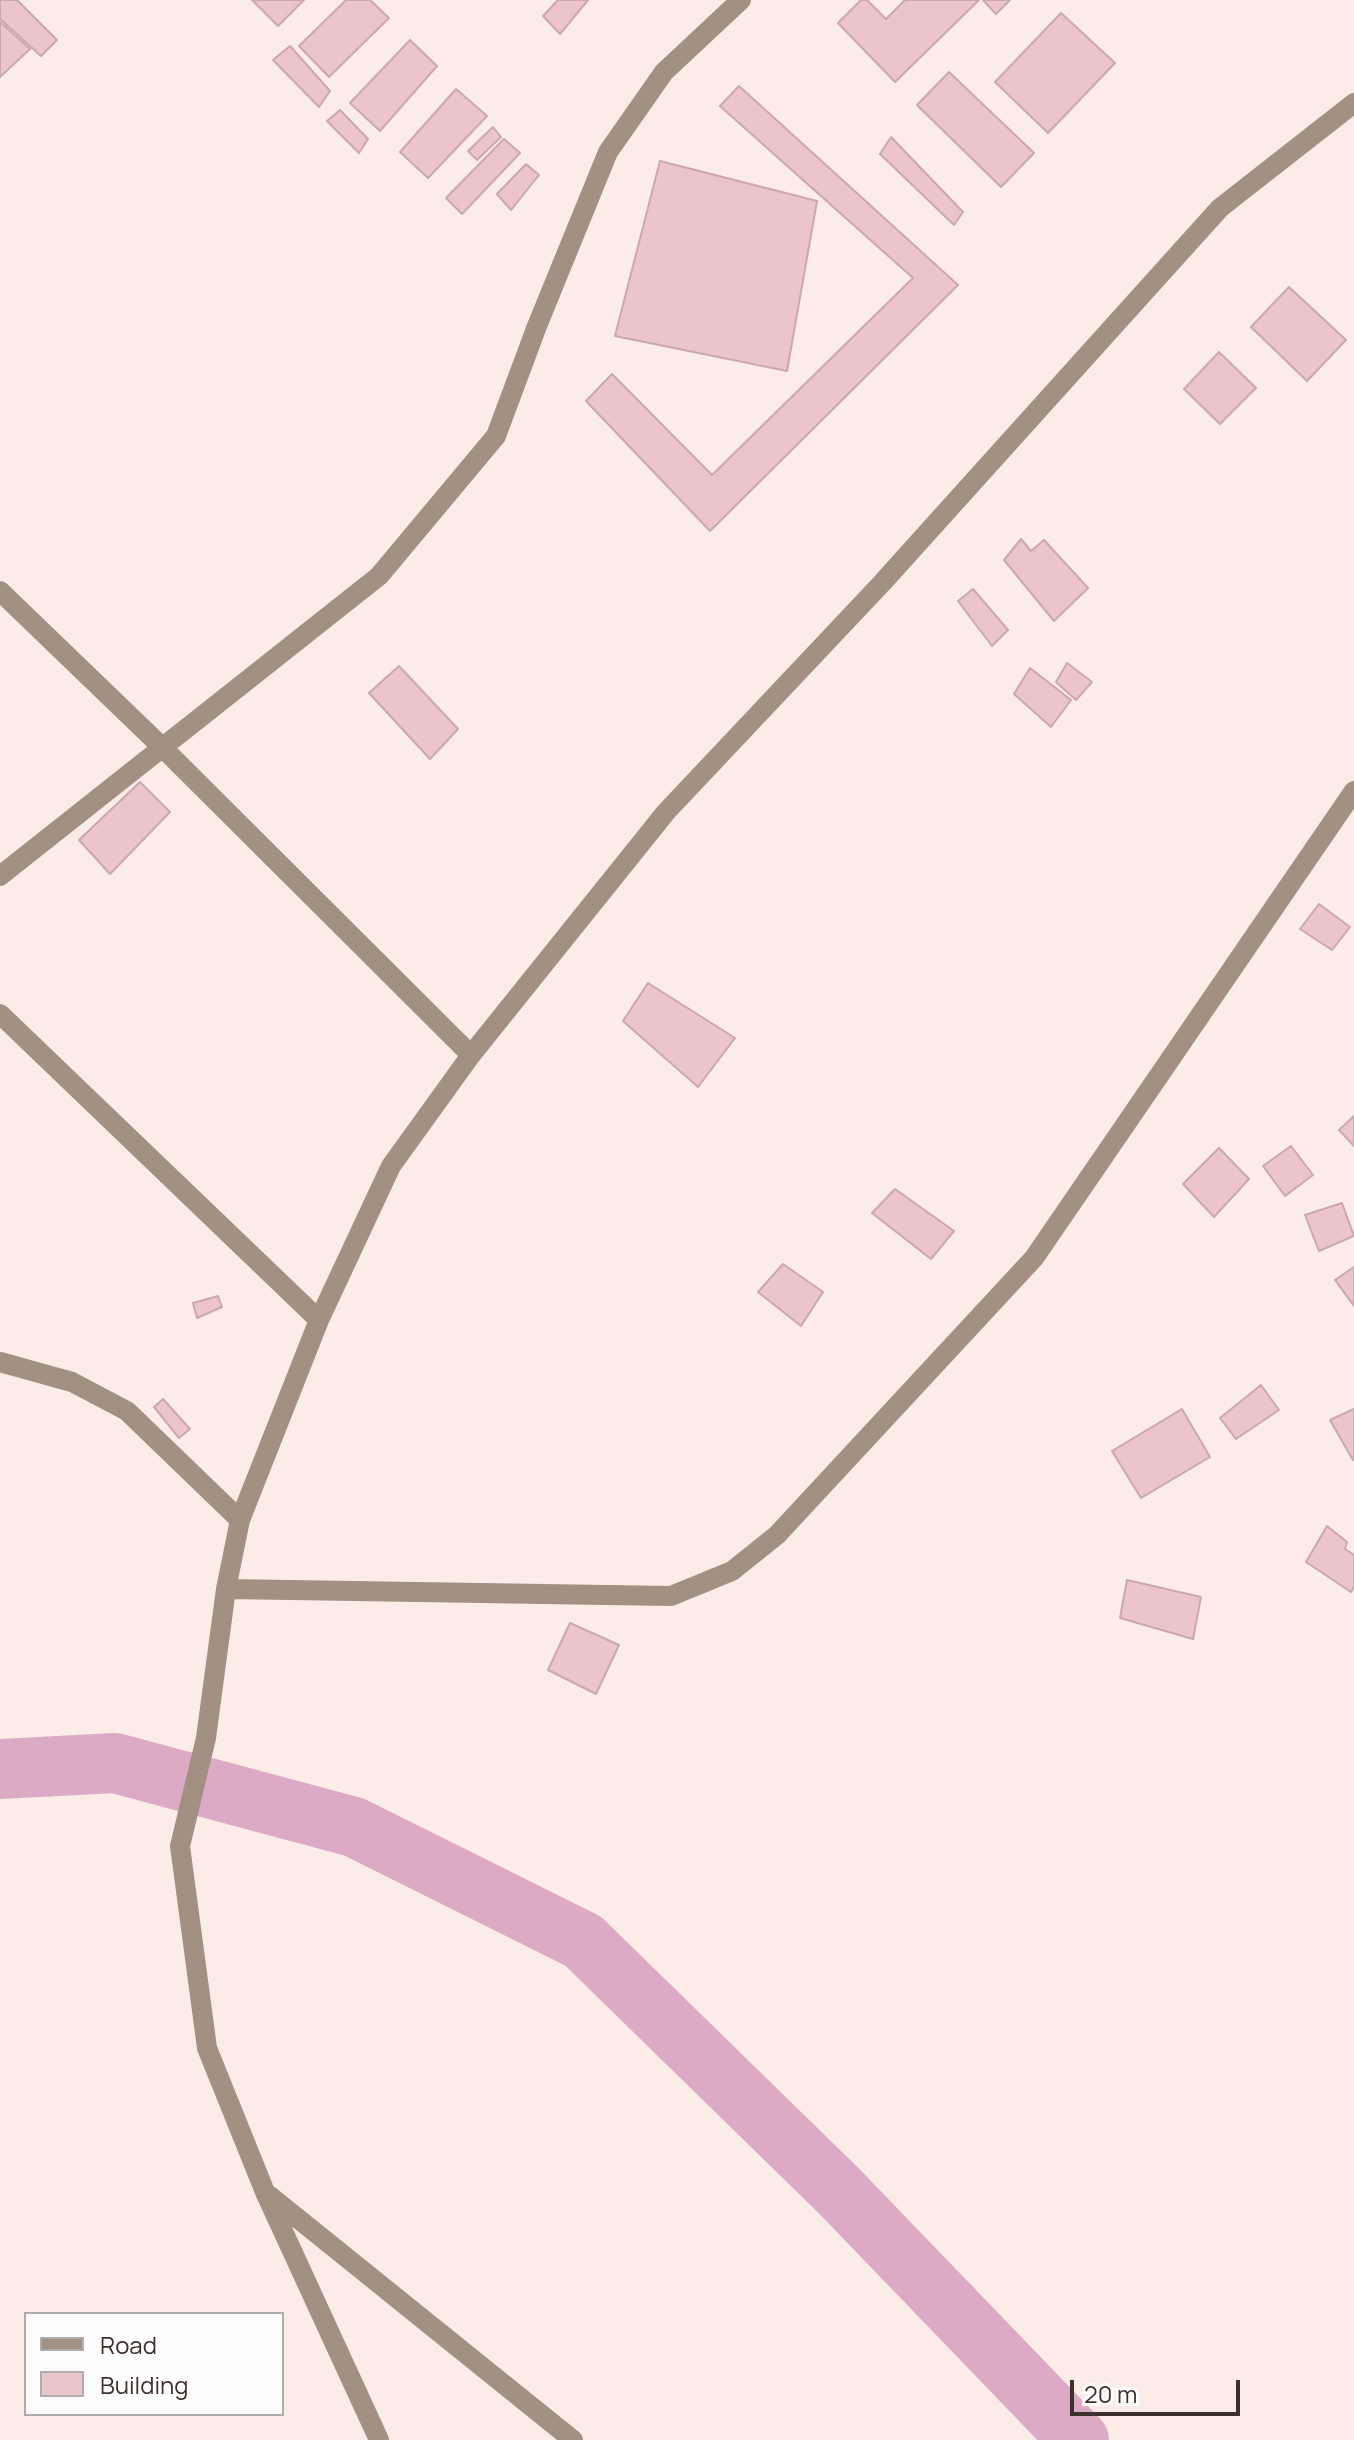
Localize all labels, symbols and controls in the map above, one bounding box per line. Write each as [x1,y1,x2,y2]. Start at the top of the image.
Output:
legend [24,2312,284,2416]
text: Road [100,2328,157,2361]
scale bar [1074,2364,1244,2414]
text: Building [100,2368,188,2401]
text: 20 m [1084,2377,1137,2410]

